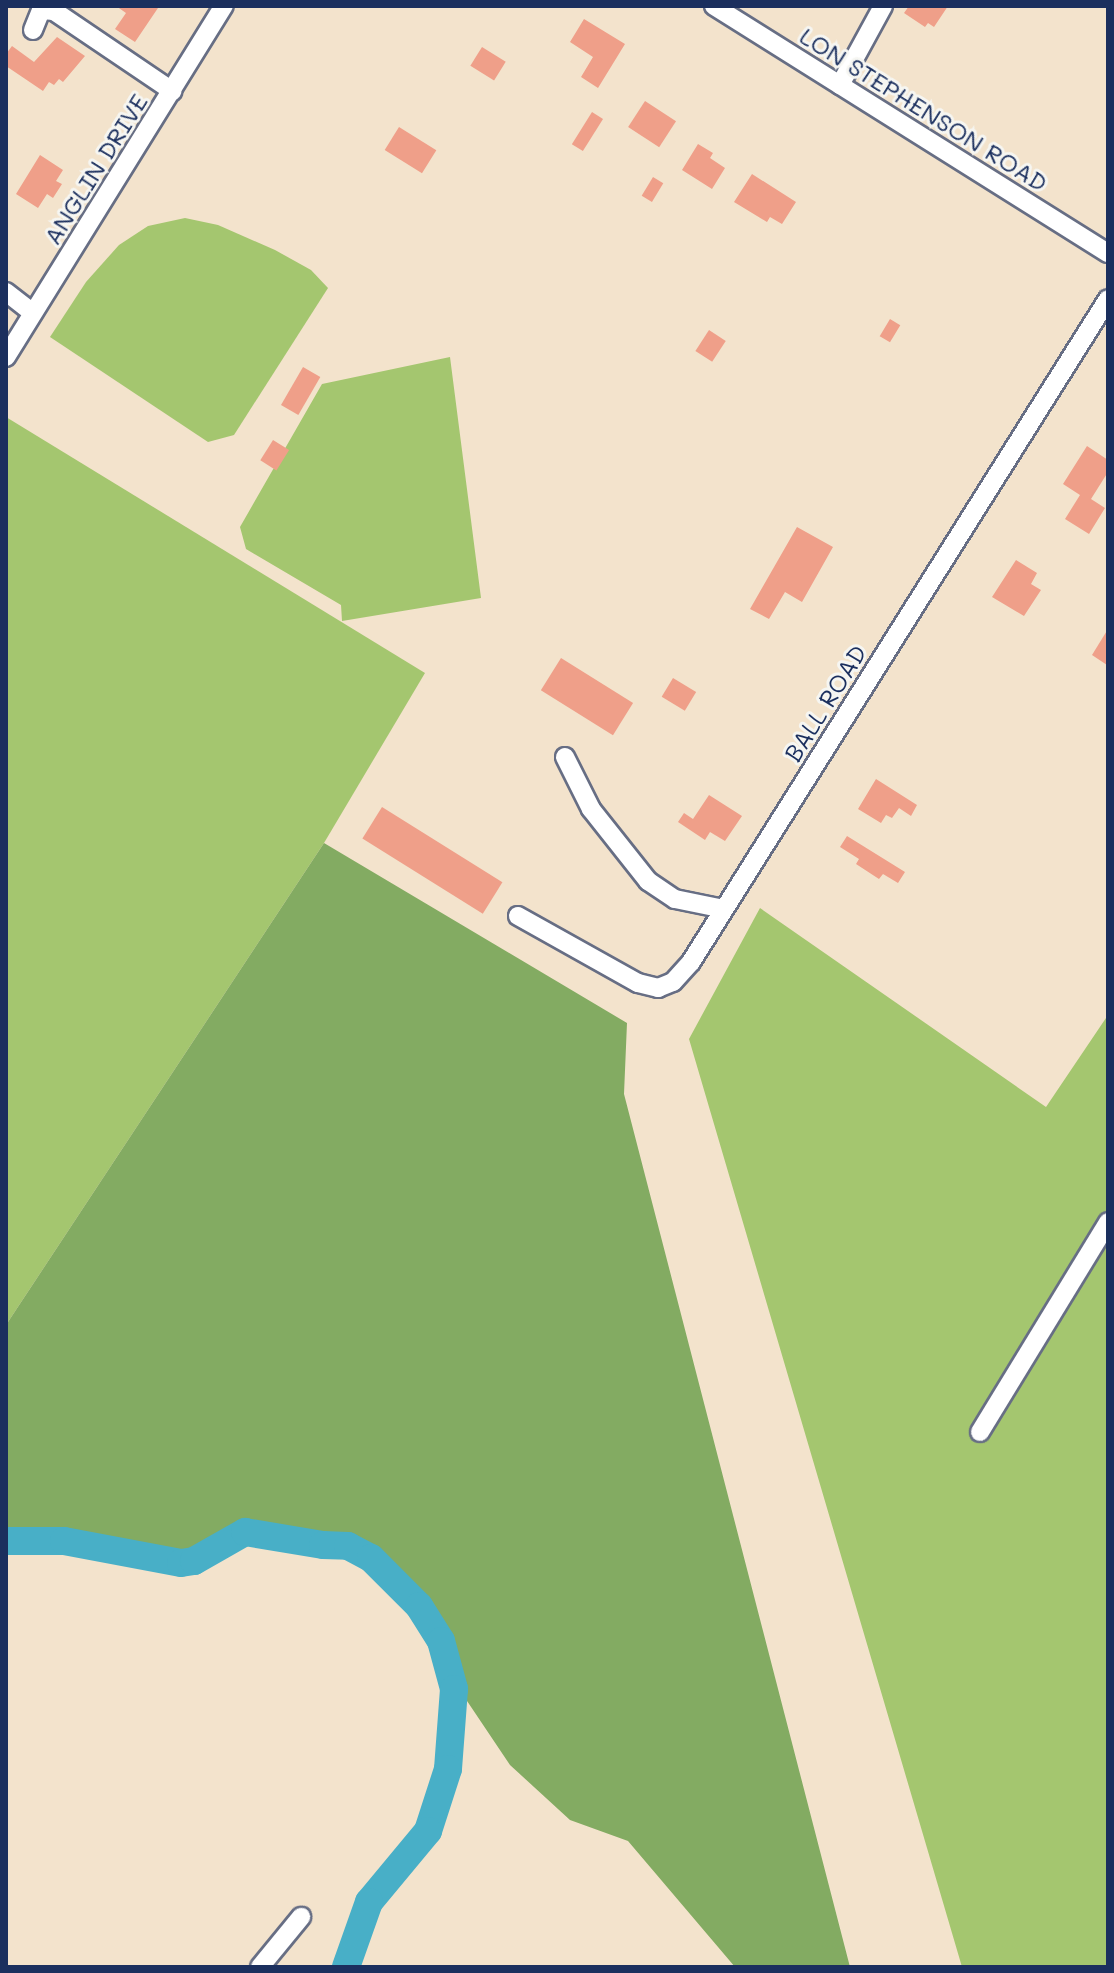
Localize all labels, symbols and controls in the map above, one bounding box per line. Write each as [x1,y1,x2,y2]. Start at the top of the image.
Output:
street label: LON STEPHENSON ROAD [795,21,1053,197]
street label: ANGLIN DRIVE [37,88,153,250]
street label: BALL ROAD [778,639,872,767]

